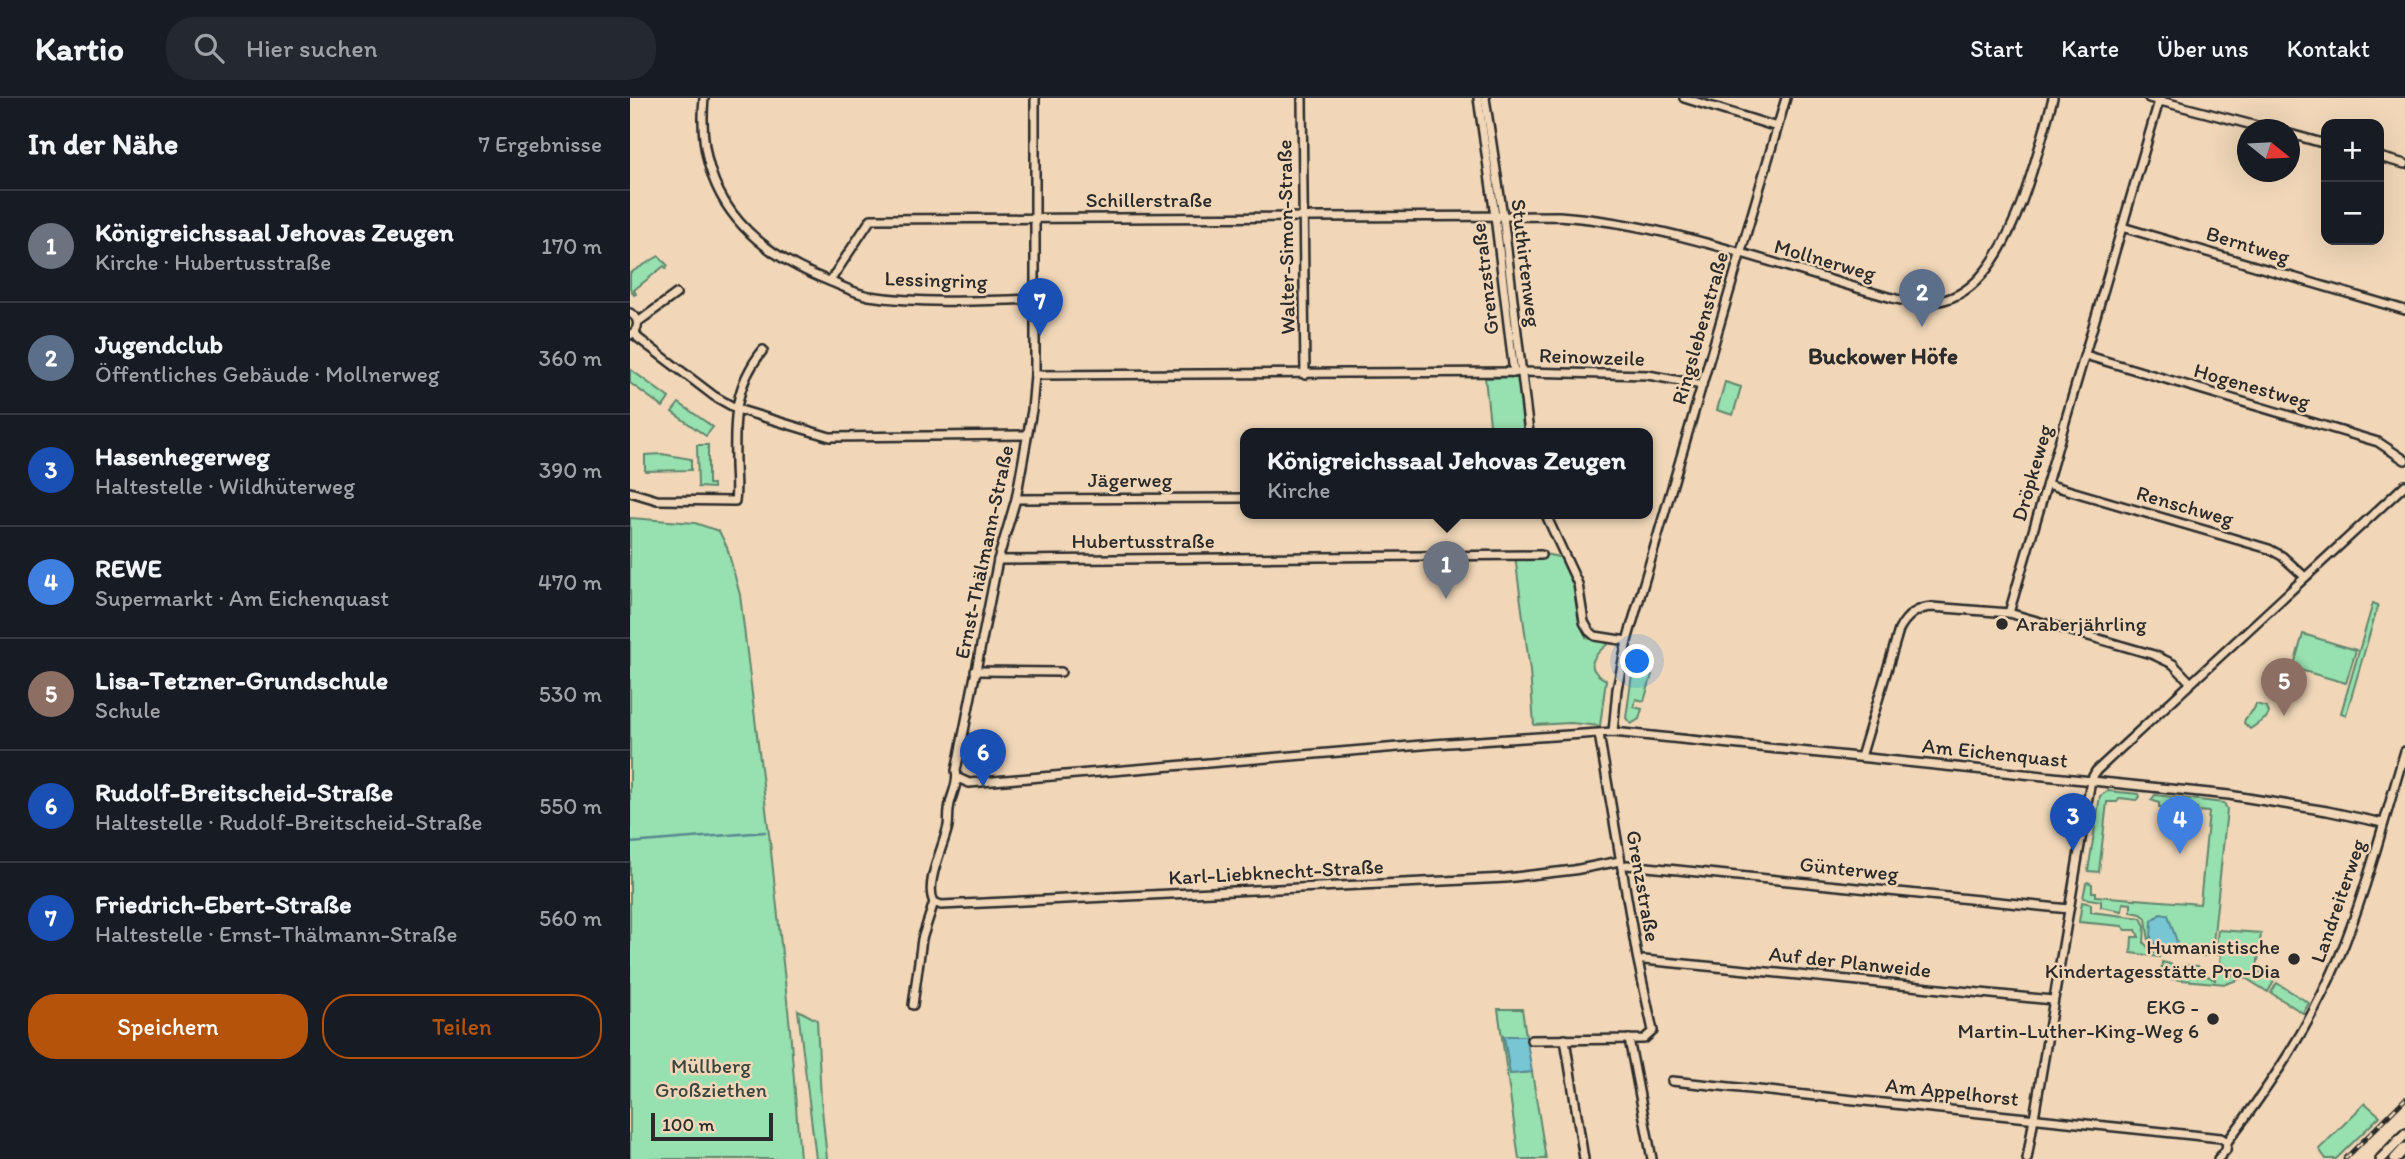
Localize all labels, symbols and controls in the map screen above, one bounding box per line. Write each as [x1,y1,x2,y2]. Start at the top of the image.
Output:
search box [166,17,656,80]
text: Kartio [35,29,124,68]
icon: search [190,29,228,67]
text: Hier suchen [246,32,378,64]
text: Start [1970,34,2023,63]
text: Karte [2061,34,2119,63]
text: Über uns [2157,34,2249,63]
text: Kontakt [2287,34,2370,63]
north arrow [2237,119,2300,182]
map controls [2321,119,2384,245]
button: + [2321,119,2384,182]
text: In der Nähe [28,125,178,162]
text: 7 Ergebnisse [478,130,602,158]
street label: Walter-Simon-Straße [1271,139,1300,335]
button: − [2321,182,2384,245]
street label: Schillerstraße [1086,187,1212,212]
street label: Stuthirtenweg [1506,197,1547,329]
text: Königreichssaal Jehovas Zeugen [95,216,454,248]
street label: Berntweg [2203,220,2293,269]
street label: Grenzstraße [1465,222,1504,336]
text: 1 [46,232,56,260]
text: 170 m [541,232,602,260]
street label: Mollnerweg [1771,233,1879,286]
text: Kirche · Hubertusstraße [95,248,331,276]
street label: Ringslebenstraße [1666,248,1733,407]
street label: Lessingring [884,265,988,294]
pin: 2 [1899,269,1945,327]
pin: 7 [1017,278,1063,336]
text: Jugendclub [95,328,223,360]
street label: Reinowzeile [1539,342,1645,371]
district label: Buckower Höfe [1808,342,1958,370]
text: 2 [45,344,57,372]
text: 360 m [539,344,602,372]
street label: Hogenestweg [2191,357,2313,414]
text: Öffentliches Gebäude · Mollnerweg [95,360,440,388]
street label: Dröpkeweg [2006,421,2057,524]
popup [1240,428,1653,519]
text: Hasenhegerweg [95,440,270,472]
street label: Ernst-Thälmann-Straße [949,443,1018,661]
text: Königreichssaal Jehovas Zeugen [1267,444,1626,476]
text: 3 [45,456,57,484]
text: 390 m [539,456,602,484]
street label: Jägerweg [1088,467,1172,492]
text: Haltestelle · Wildhüterweg [95,472,355,500]
text: Kirche [1267,476,1331,504]
street label: Renschweg [2134,480,2237,531]
street label: Hubertusstraße [1071,528,1215,553]
pin: 1 [1423,541,1469,599]
text: REWE [95,552,162,584]
text: 4 [44,568,58,596]
text: 470 m [538,568,602,596]
text: Supermarkt · Am Eichenquast [95,584,389,612]
place label: Araberjährling [2016,611,2147,636]
marker: Araberjährling [1994,616,2010,632]
your location [1620,644,1654,678]
pin: 5 [2261,658,2307,716]
text: Lisa-Tetzner-Grundschule [95,664,388,696]
text: 5 [45,680,57,708]
text: 530 m [539,680,602,708]
text: Schule [95,696,161,724]
pin: 6 [960,729,1006,787]
street label: Am Eichenquast [1921,732,2069,773]
text: Rudolf-Breitscheid-Straße [95,776,393,808]
text: 6 [45,792,57,820]
text: 550 m [539,792,602,820]
pin: 3 [2050,793,2096,851]
pin: 4 [2157,796,2203,854]
text: Haltestelle · Rudolf-Breitscheid-Straße [95,808,483,836]
street label: Grenzstraße [1621,828,1666,944]
street label: Landreiterweg [2305,835,2370,966]
street label: Günterweg [1798,851,1900,886]
street label: Karl-Liebknecht-Straße [1168,853,1384,890]
text: Friedrich-Ebert-Straße [95,888,352,920]
text: 7 [45,904,57,932]
text: 560 m [539,904,602,932]
text: Haltestelle · Ernst-Thälmann-Straße [95,920,457,948]
place label: Humanistische Kindertagesstätte Pro-Dia [2045,934,2280,983]
street label: Auf der Planweide [1768,941,1932,982]
marker: Humanistische Kindertagesstätte Pro-Dia [2286,951,2302,967]
button: Speichern [28,994,308,1059]
button: Teilen [322,994,602,1059]
place label: EKG - Martin-Luther-King-Weg 6 [1958,994,2199,1043]
marker: EKG - Martin-Luther-King-Weg 6 [2205,1011,2221,1027]
park label: Müllberg Großziethen [655,1053,767,1102]
street label: Am Appelhorst [1884,1072,2020,1111]
scale bar [651,1110,774,1142]
text: 100 m [662,1113,714,1136]

